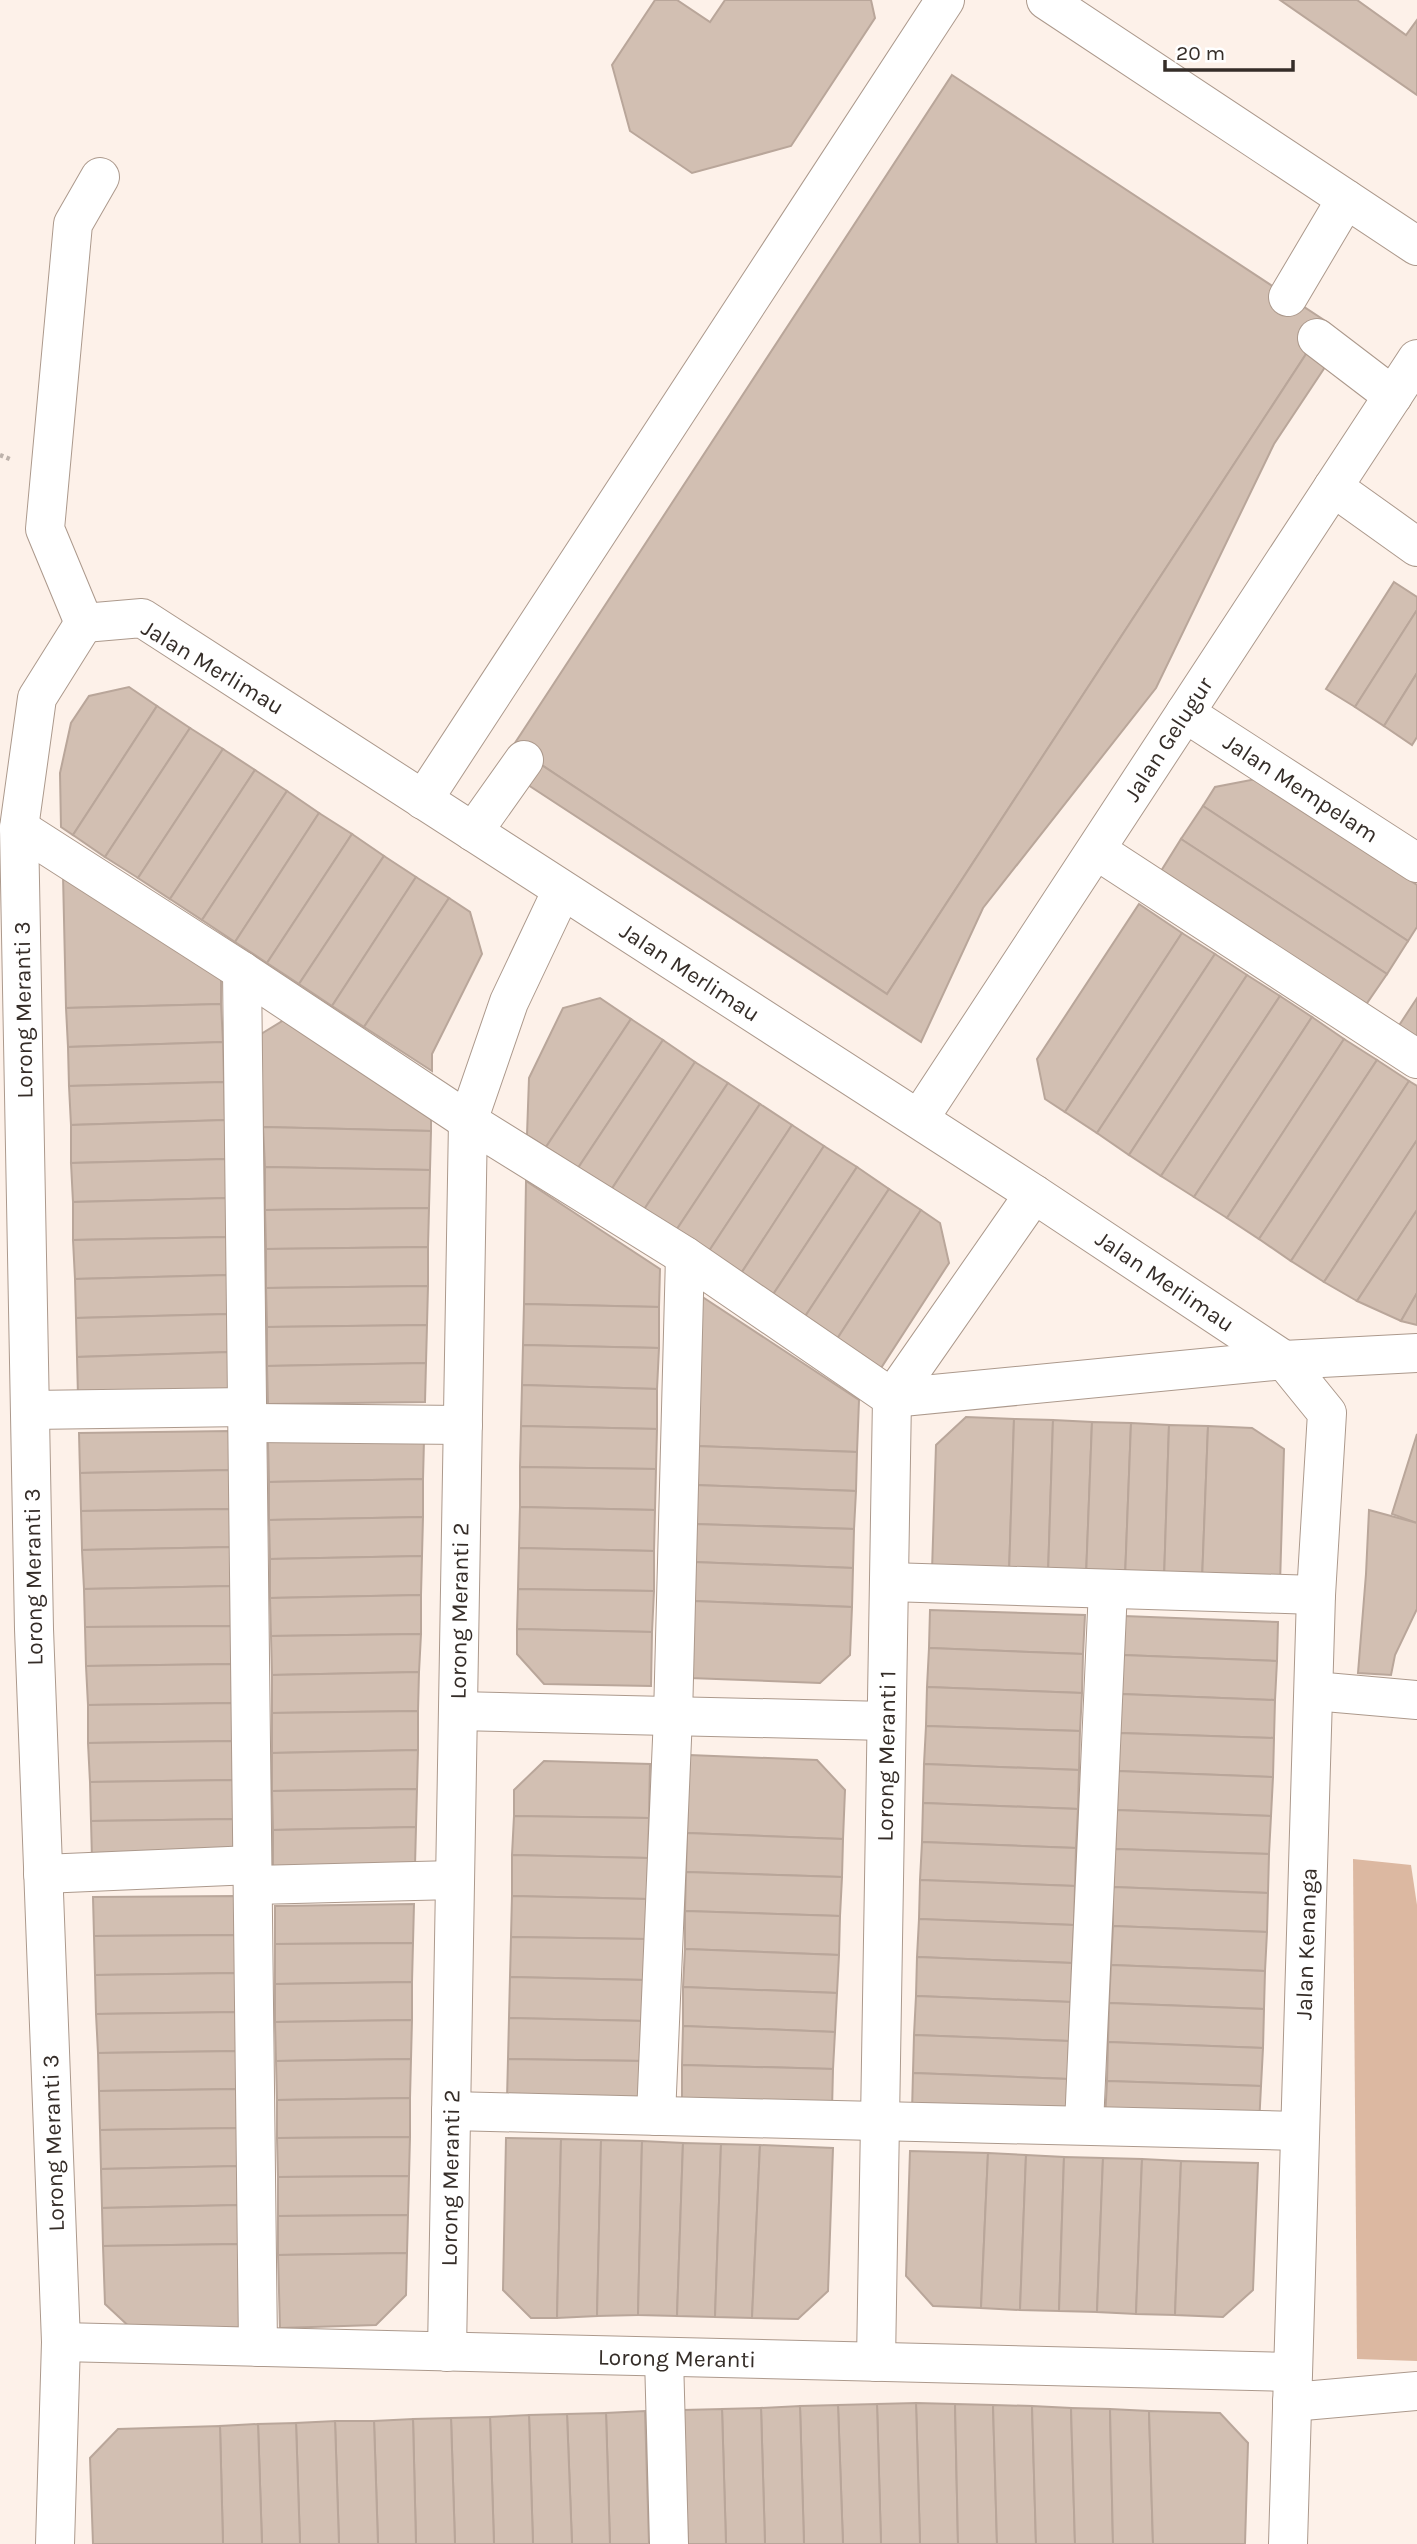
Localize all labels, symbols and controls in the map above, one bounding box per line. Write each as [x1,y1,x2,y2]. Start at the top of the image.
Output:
scale bar [1165,28,1293,72]
text: 20 m [1176,41,1225,65]
street label: Jalan Merlimau [137,614,289,721]
street label: Jalan Gelugur [1118,672,1219,806]
street label: Jalan Mempelam [1218,728,1383,849]
street label: Jalan Merlimau [615,917,765,1028]
street label: Lorong Meranti 3 [8,921,39,1099]
street label: Jalan Merlimau [1090,1225,1239,1338]
street label: Lorong Meranti 3 [18,1488,49,1666]
street label: Lorong Meranti 2 [444,1522,475,1700]
street label: Lorong Meranti 1 [872,1670,901,1842]
street label: Jalan Kenanga [1290,1867,1323,2021]
street label: Lorong Meranti 3 [37,2054,70,2232]
street label: Lorong Meranti 2 [435,2089,466,2267]
street label: Lorong Meranti [598,2344,756,2373]

